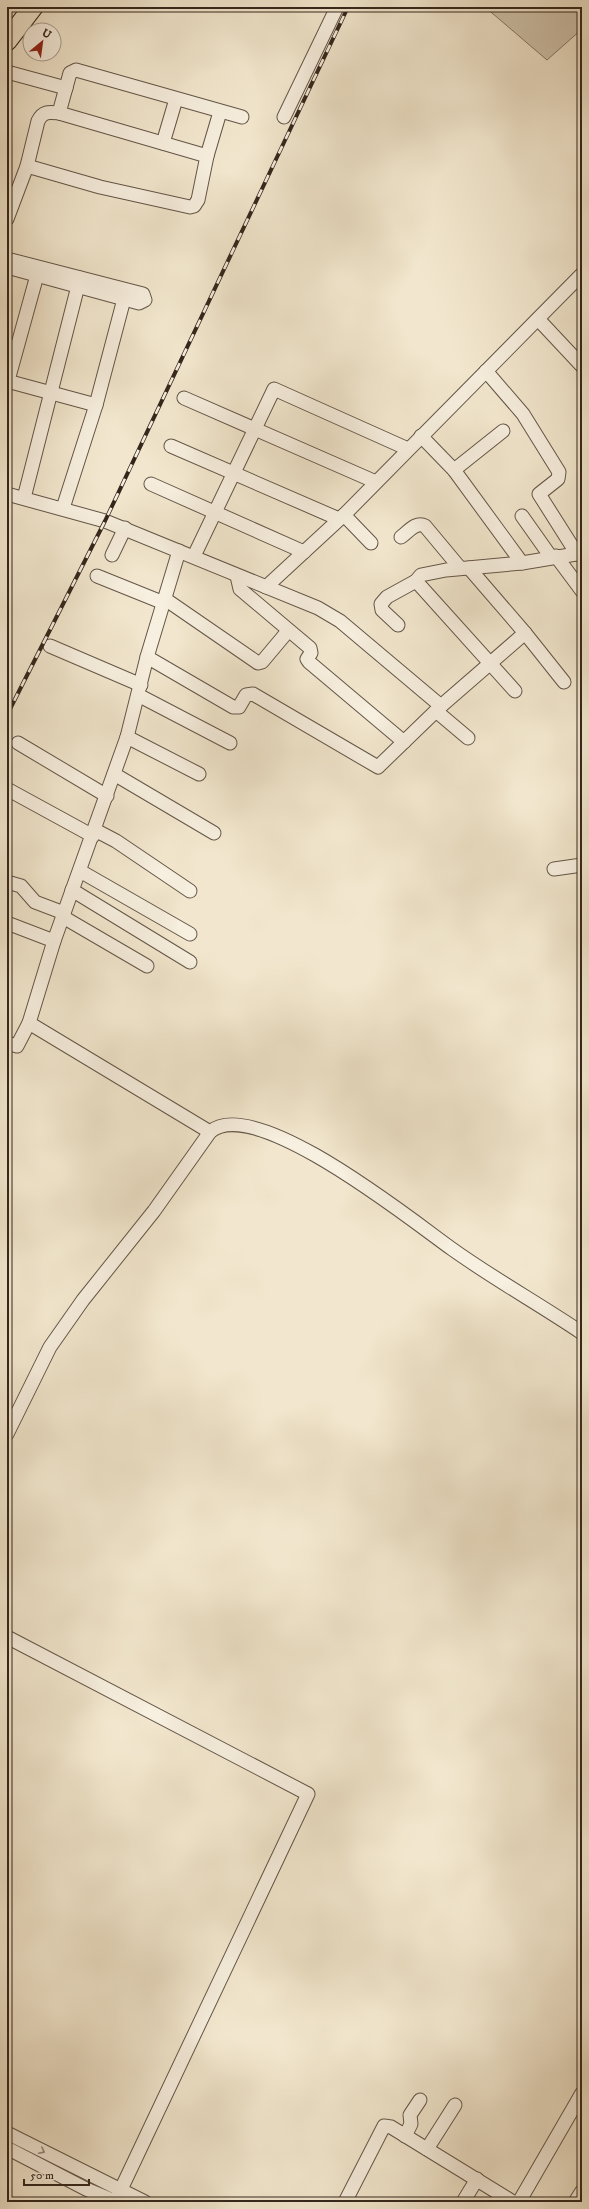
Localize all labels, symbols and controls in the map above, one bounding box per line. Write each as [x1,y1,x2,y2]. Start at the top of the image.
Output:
north arrow [22,22,62,62]
text: U [39,26,54,43]
one-way arrow [38,2146,45,2154]
scale bar [24,2161,89,2187]
text: 50 m [30,2168,54,2183]

